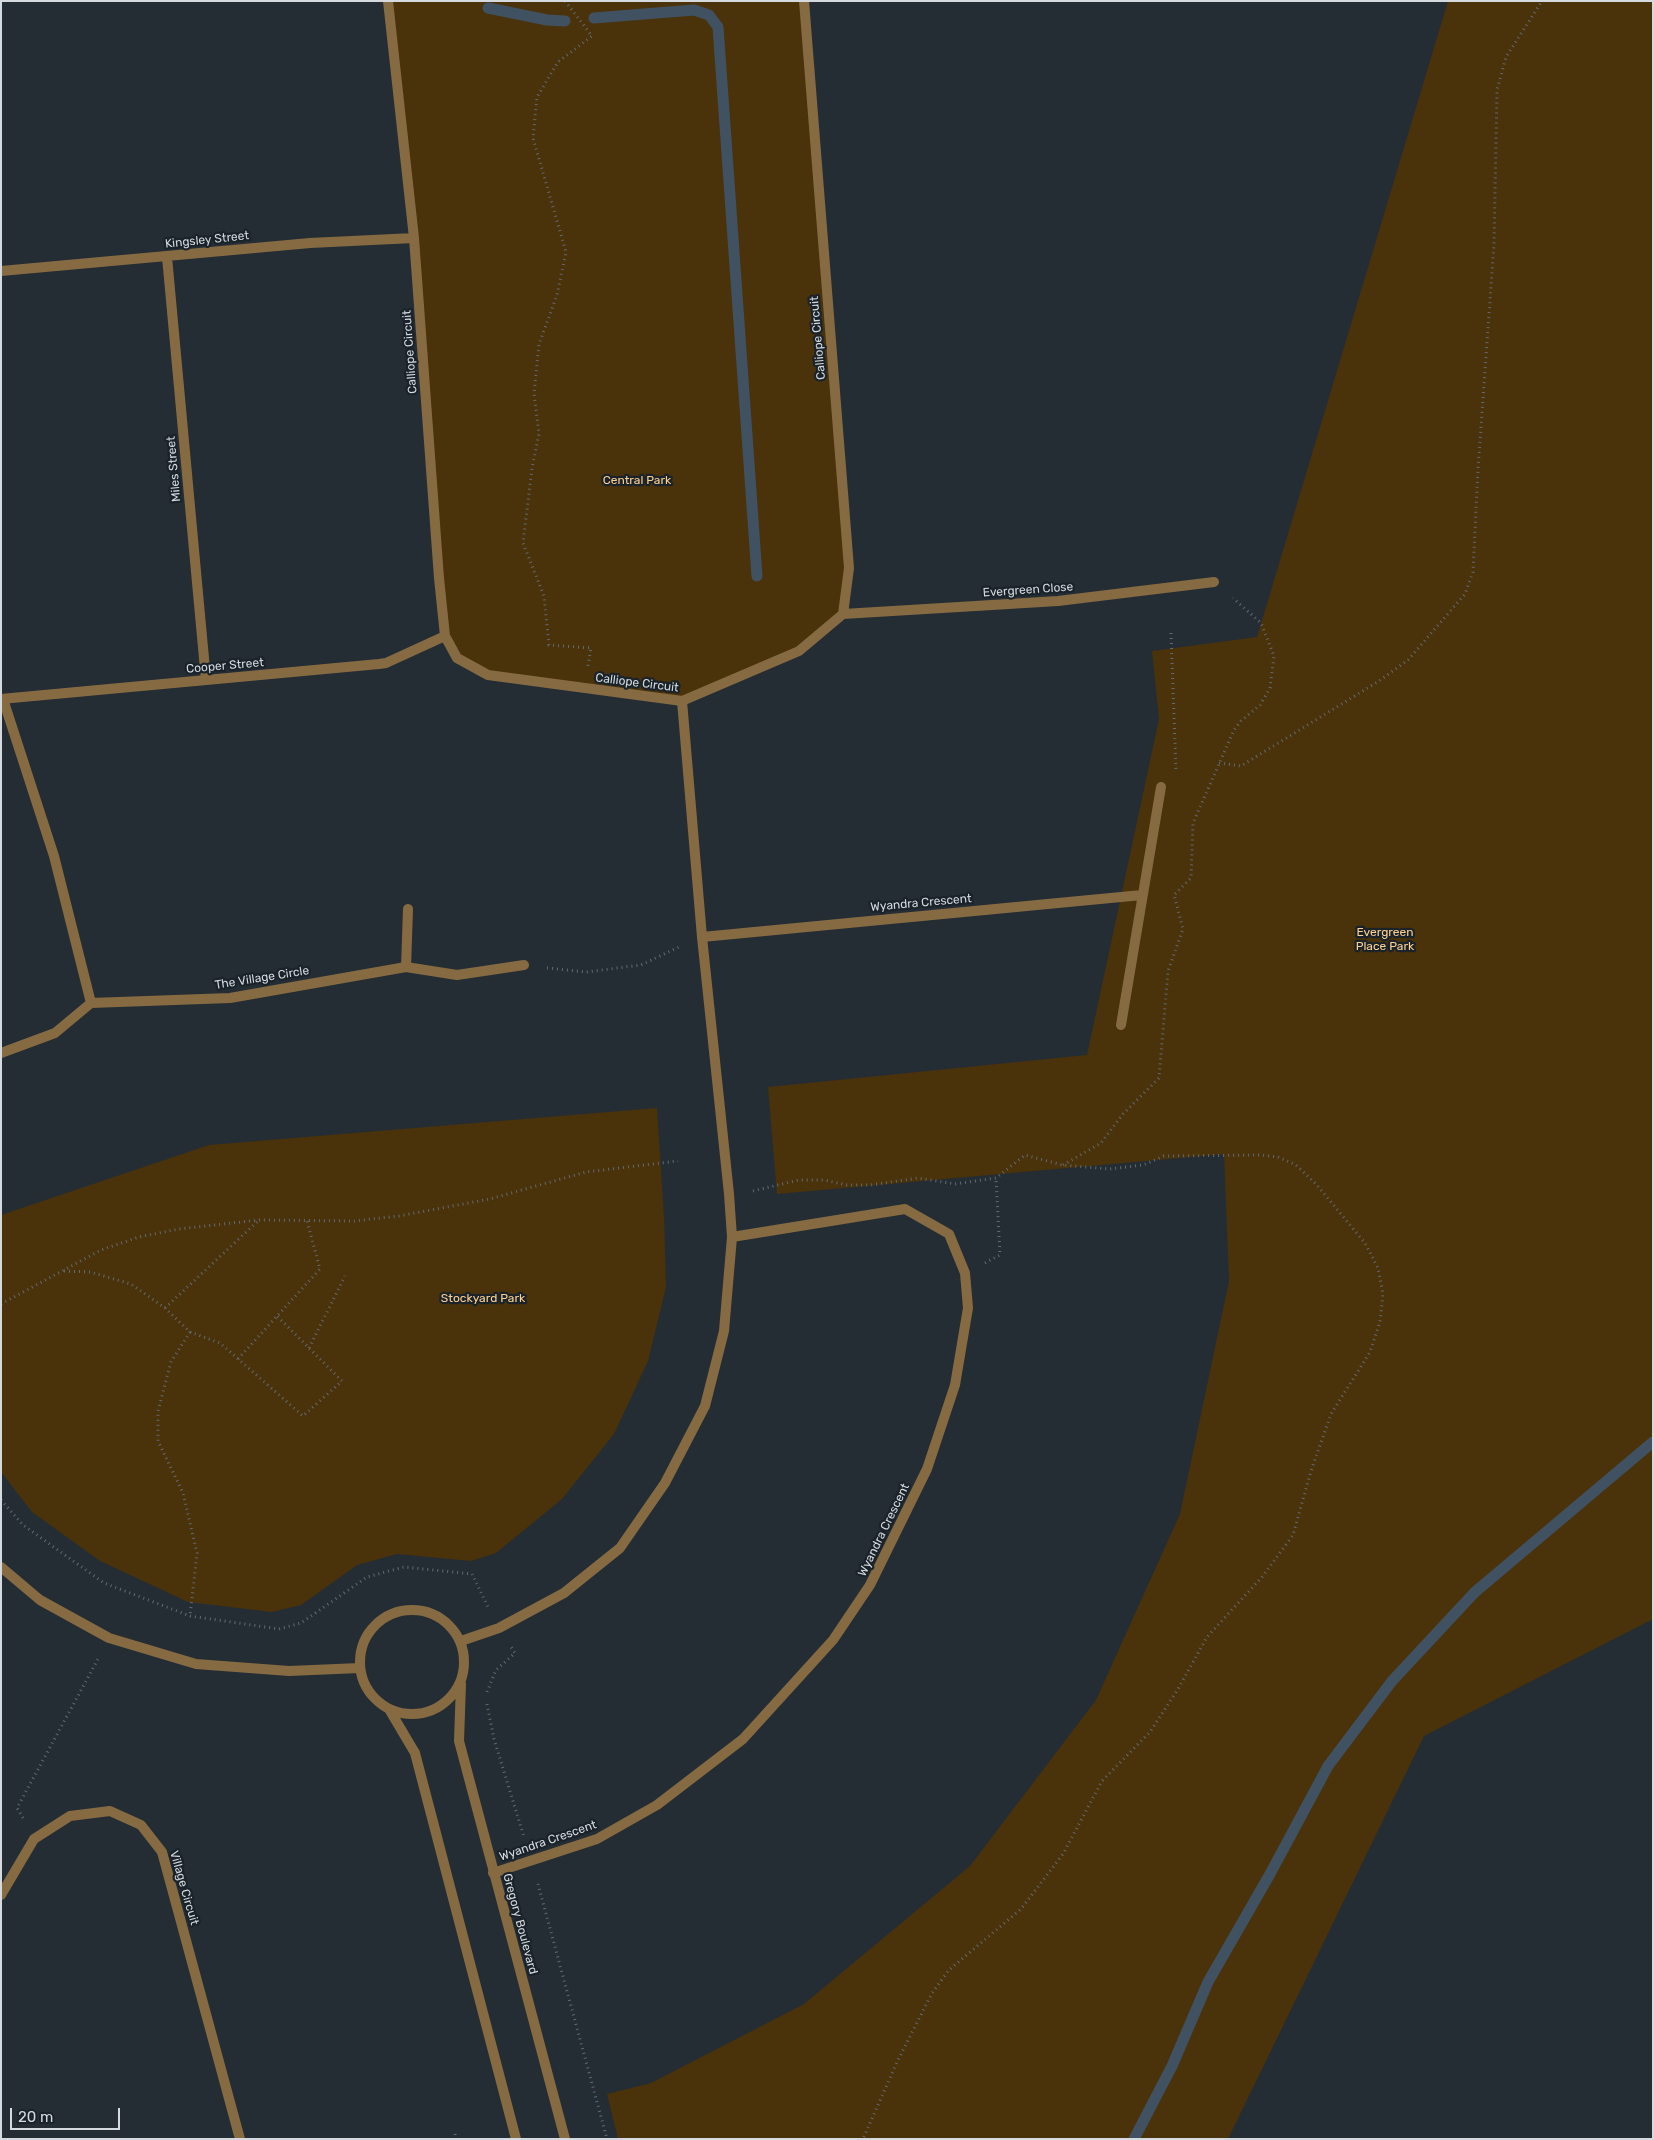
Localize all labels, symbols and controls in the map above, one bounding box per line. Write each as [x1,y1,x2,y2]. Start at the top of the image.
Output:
street label: Kingsley Street [164,228,250,252]
street label: Calliope Circuit [807,296,829,380]
street label: Calliope Circuit [400,310,420,394]
street label: Miles Street [164,436,184,502]
park label: Central Park [603,474,671,488]
street label: Evergreen Close [982,580,1074,600]
street label: Cooper Street [186,655,264,677]
street label: Calliope Circuit [595,671,679,695]
street label: Wyandra Crescent [870,891,972,915]
park label: Evergreen Place Park [1356,926,1414,954]
street label: The Village Circle [214,963,310,993]
park label: Stockyard Park [441,1292,525,1306]
street label: Wyandra Crescent [855,1481,913,1579]
street label: Wyandra Crescent [498,1818,598,1864]
street label: Village Circuit [166,1849,202,1927]
street label: Gregory Boulevard [500,1872,540,1976]
scale bar [12,2098,122,2130]
text: 20 m [18,2108,53,2126]

